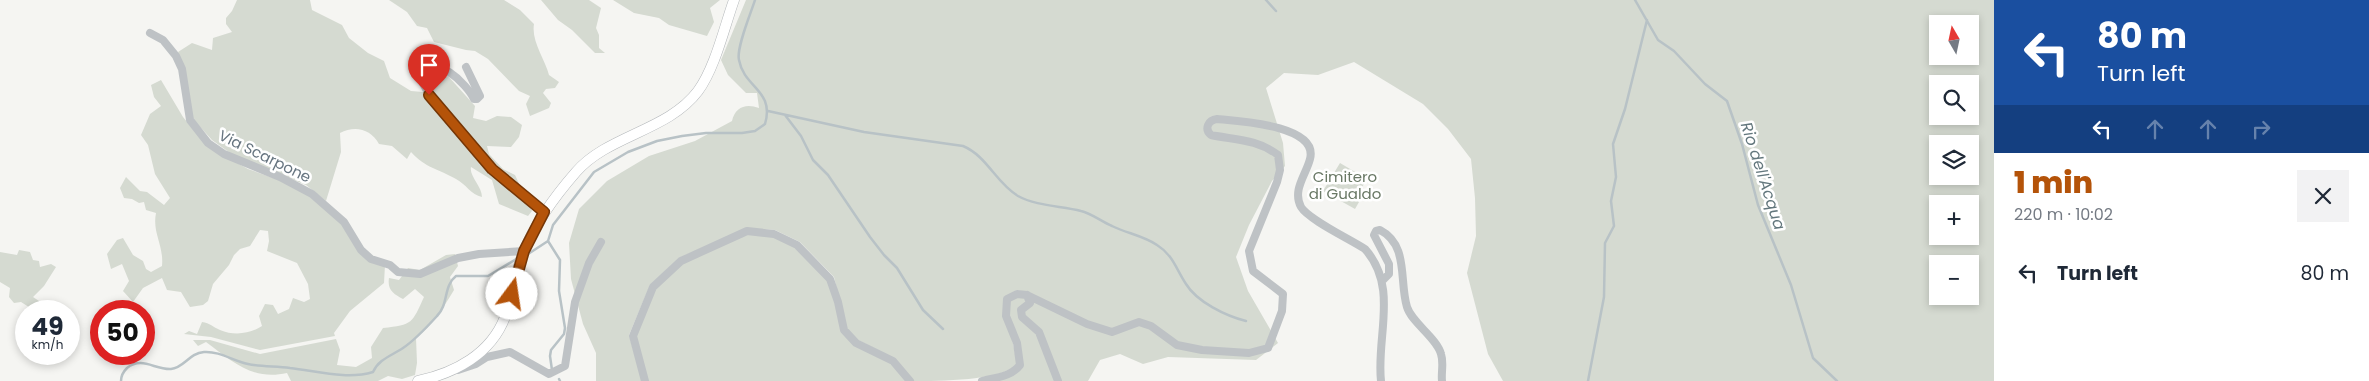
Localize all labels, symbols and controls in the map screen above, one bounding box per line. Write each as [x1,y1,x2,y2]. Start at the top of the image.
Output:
text: 80 m [2097,11,2187,60]
north arrow [1929,15,1979,65]
map controls [1929,15,1979,305]
icon: left [2014,20,2079,85]
pin [408,44,450,95]
icon: arrive [415,51,443,79]
text: Turn left [2097,58,2185,89]
button: search [1929,75,1979,125]
icon: left [2088,115,2116,143]
icon: ahead [2141,115,2169,143]
icon: ahead [2194,115,2222,143]
icon: right [2247,115,2275,143]
water label: Rio dell'Acqua [1735,119,1791,233]
street label: Via Scarpone [215,125,315,187]
button: layers [1929,135,1979,185]
text: 1 min [2014,161,2093,204]
park label: Cimitero di Gualdo [1309,166,1381,204]
button: close [2297,170,2349,222]
button: + [1929,195,1979,245]
text: 220 m · 10:02 [2014,203,2113,226]
button: − [1929,255,1979,305]
icon: left [2014,259,2042,287]
text: Turn left [2057,260,2138,287]
text: 80 m [2300,260,2349,287]
position arrow [485,267,537,319]
speed limit sign: 50 [90,300,155,365]
text: 49 [31,309,64,344]
text: km/h [32,336,63,353]

